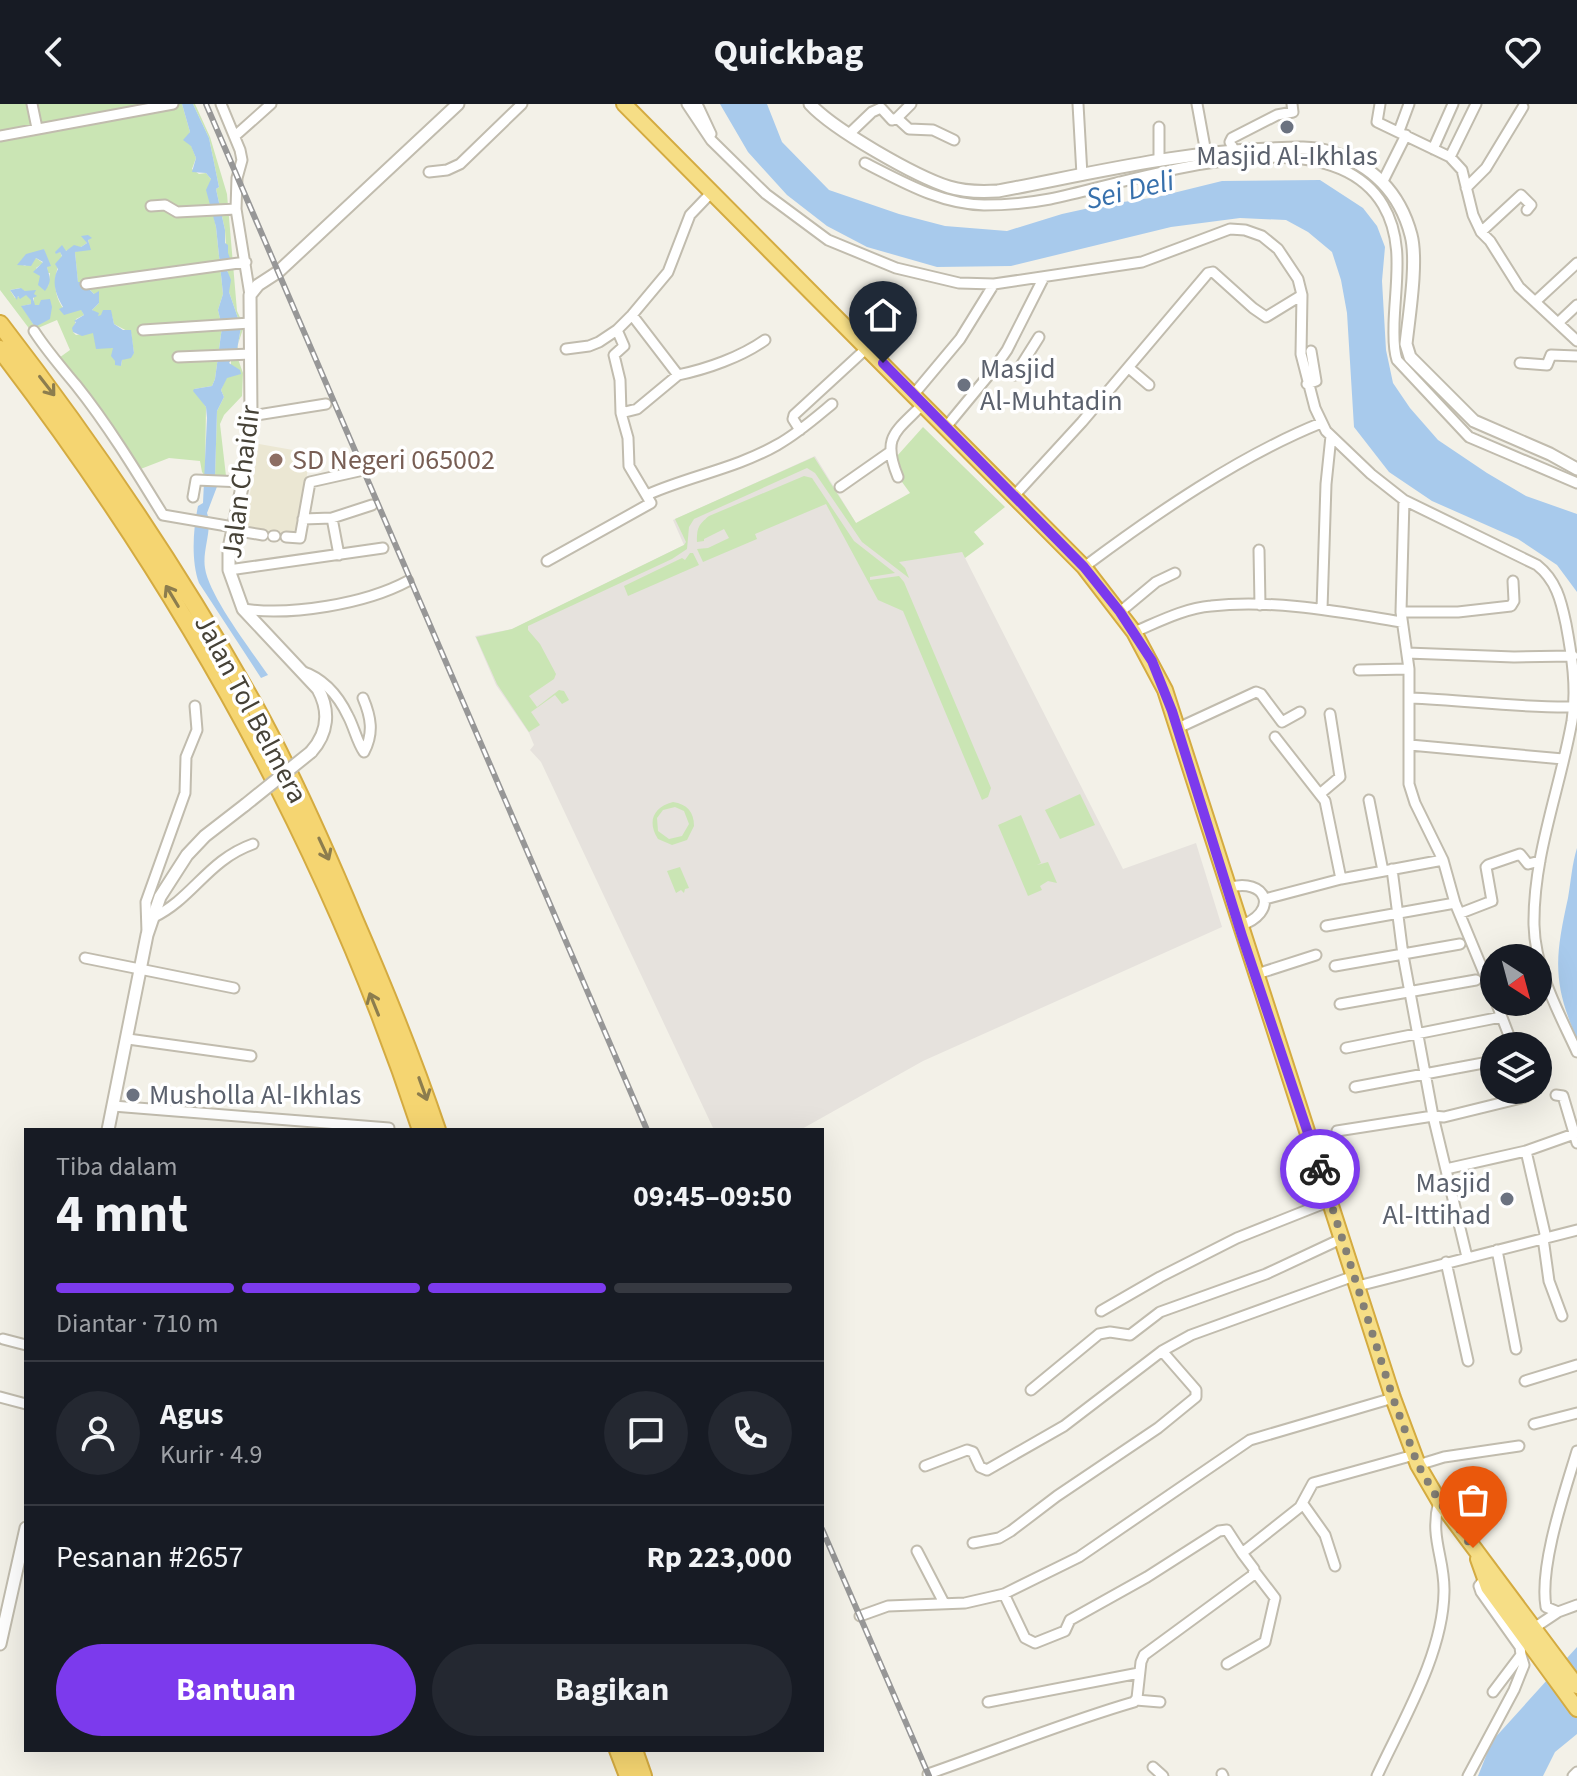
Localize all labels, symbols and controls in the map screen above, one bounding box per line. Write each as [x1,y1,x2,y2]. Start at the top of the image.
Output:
text: Quickbag [713,27,864,78]
icon: back [32,30,76,74]
icon: heart [1501,30,1545,74]
marker: Masjid Al-Ikhlas [1278,118,1296,136]
place label: Masjid Al-Ikhlas [1196,136,1378,176]
water label: Sei Deli [1082,159,1179,221]
pin [849,281,917,363]
icon: home [861,293,905,337]
place label: Masjid Al-Muhtadin [980,349,1123,421]
one-way arrow [39,375,56,396]
marker: Masjid Al-Muhtadin [955,376,973,394]
street label: Jalan Chaidir [212,403,270,561]
place label: SD Negeri 065002 [292,440,495,480]
marker: SD Negeri 065002 [267,451,285,469]
one-way arrow [164,585,180,608]
street label: Jalan Tol Belmera [184,608,318,810]
one-way arrow [317,837,332,861]
north arrow [1480,944,1552,1016]
map controls [1480,944,1552,1104]
one-way arrow [366,992,381,1017]
button: layers [1480,1032,1552,1104]
place label: Musholla Al-Ikhlas [149,1075,361,1115]
one-way arrow [416,1076,431,1101]
marker: Musholla Al-Ikhlas [124,1086,142,1104]
courier [1280,1129,1360,1209]
icon: bike [1298,1147,1342,1191]
text: Tiba dalam [56,1148,177,1185]
place label: Masjid Al-Ittihad [1382,1163,1491,1235]
text: 09:45–09:50 [633,1175,792,1218]
text: 4 mnt [56,1178,188,1252]
marker: Masjid Al-Ittihad [1498,1190,1516,1208]
text: Diantar · 710 m [56,1305,218,1342]
button: person [56,1391,140,1475]
button: chat [604,1391,688,1475]
button: phone [708,1391,792,1475]
text: Agus [160,1393,224,1436]
text: Kurir · 4.9 [160,1436,262,1473]
pin [1439,1466,1507,1548]
icon: bag [1451,1478,1495,1522]
text: Pesanan #2657 [56,1536,243,1579]
text: Rp 223,000 [646,1536,792,1579]
button: Bantuan [56,1644,416,1736]
button: Bagikan [432,1644,792,1736]

